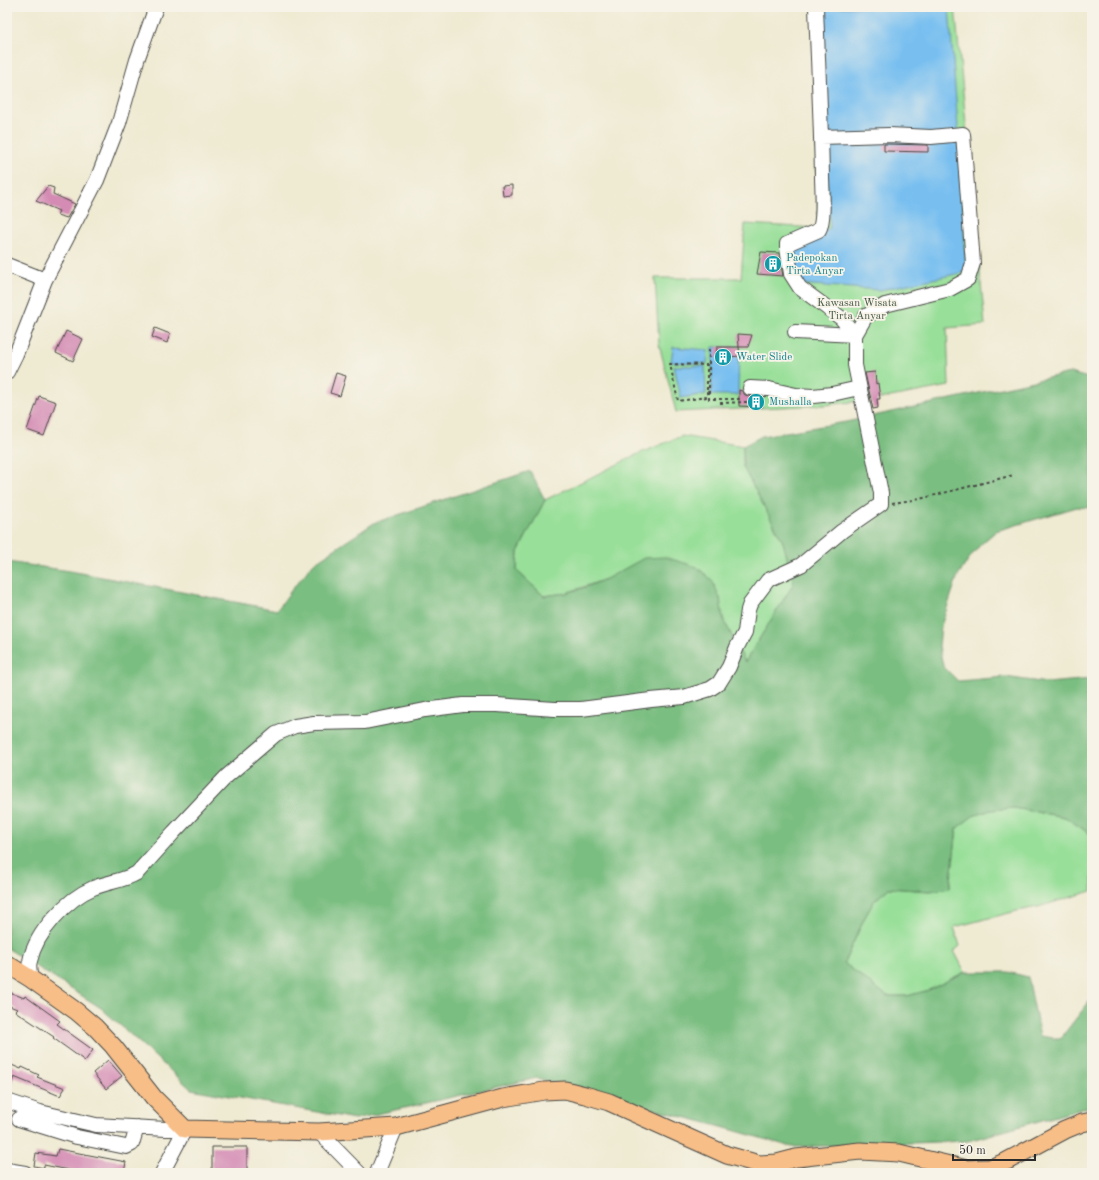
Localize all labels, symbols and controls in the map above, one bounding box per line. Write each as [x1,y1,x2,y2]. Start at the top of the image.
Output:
place label: Padepokan Tirta Anyar [786,253,844,277]
building icon: Padepokan Tirta Anyar [763,254,783,274]
park label: Kawasan Wisata Tirta Anyar [817,298,898,322]
building icon: Water Slide [713,347,733,367]
place label: Water Slide [736,352,792,363]
building icon: Mushalla [746,392,766,412]
place label: Mushalla [769,397,812,408]
scale bar [953,1136,1035,1162]
text: 50 m [959,1144,986,1157]

